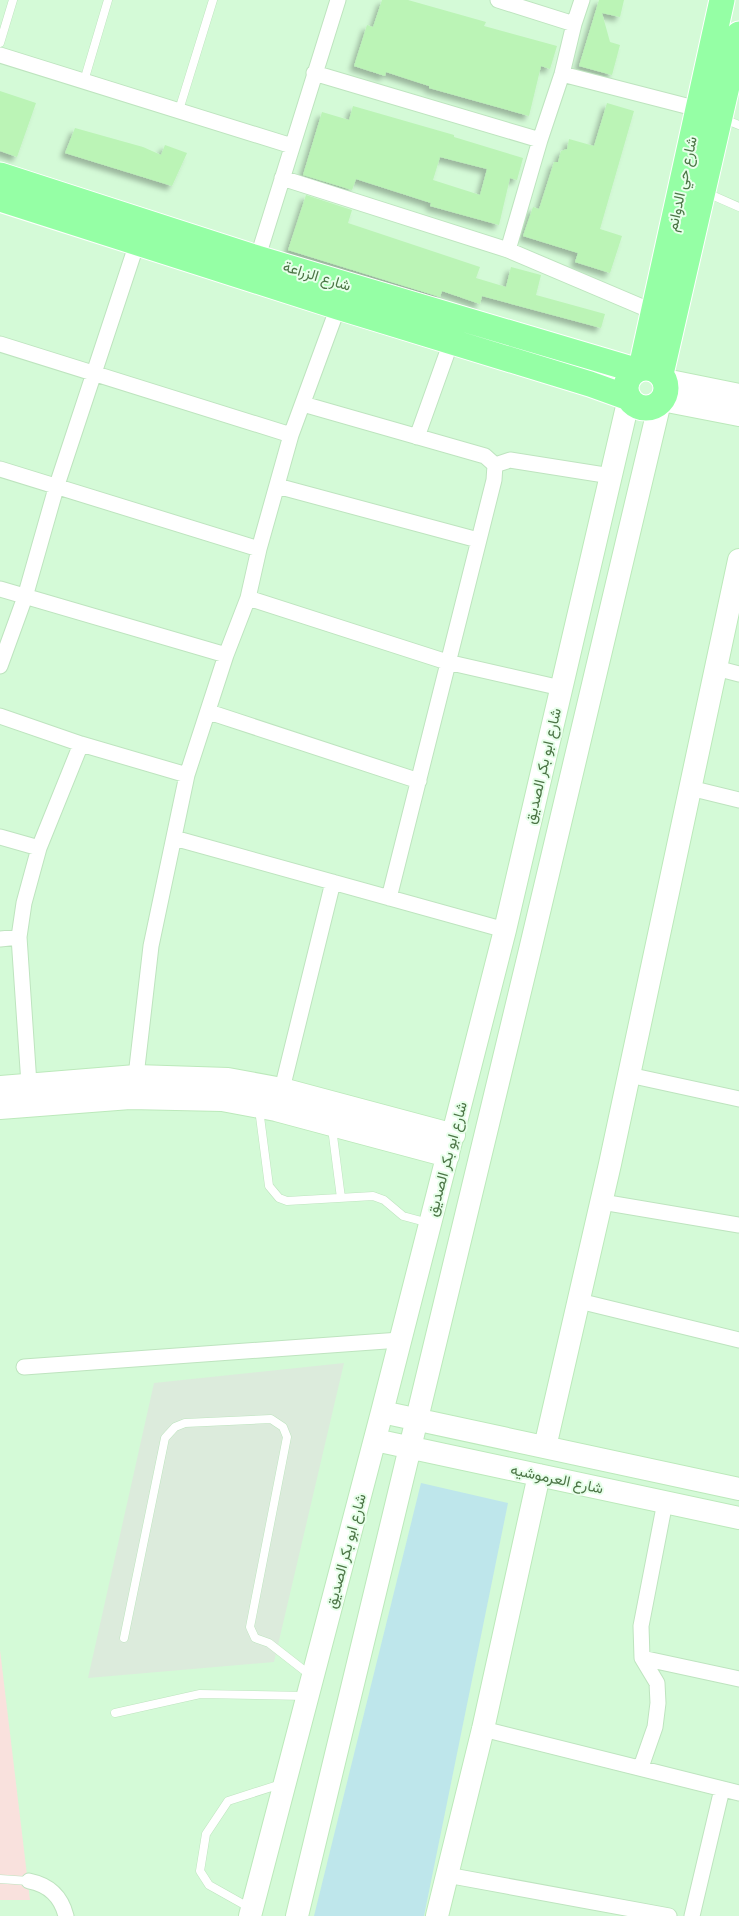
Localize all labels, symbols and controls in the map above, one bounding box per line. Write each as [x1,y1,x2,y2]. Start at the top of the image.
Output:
street label: شارع حي الدوانم [662,134,705,234]
street label: شارع الزراعة [280,256,354,297]
street label: شارع ابو بكر الصديق [520,706,567,826]
street label: شارع ابو بكر الصديق [422,1099,473,1219]
street label: شارع العرموشيه [509,1459,605,1500]
street label: شارع ابو بكر الصديق [321,1491,372,1611]

